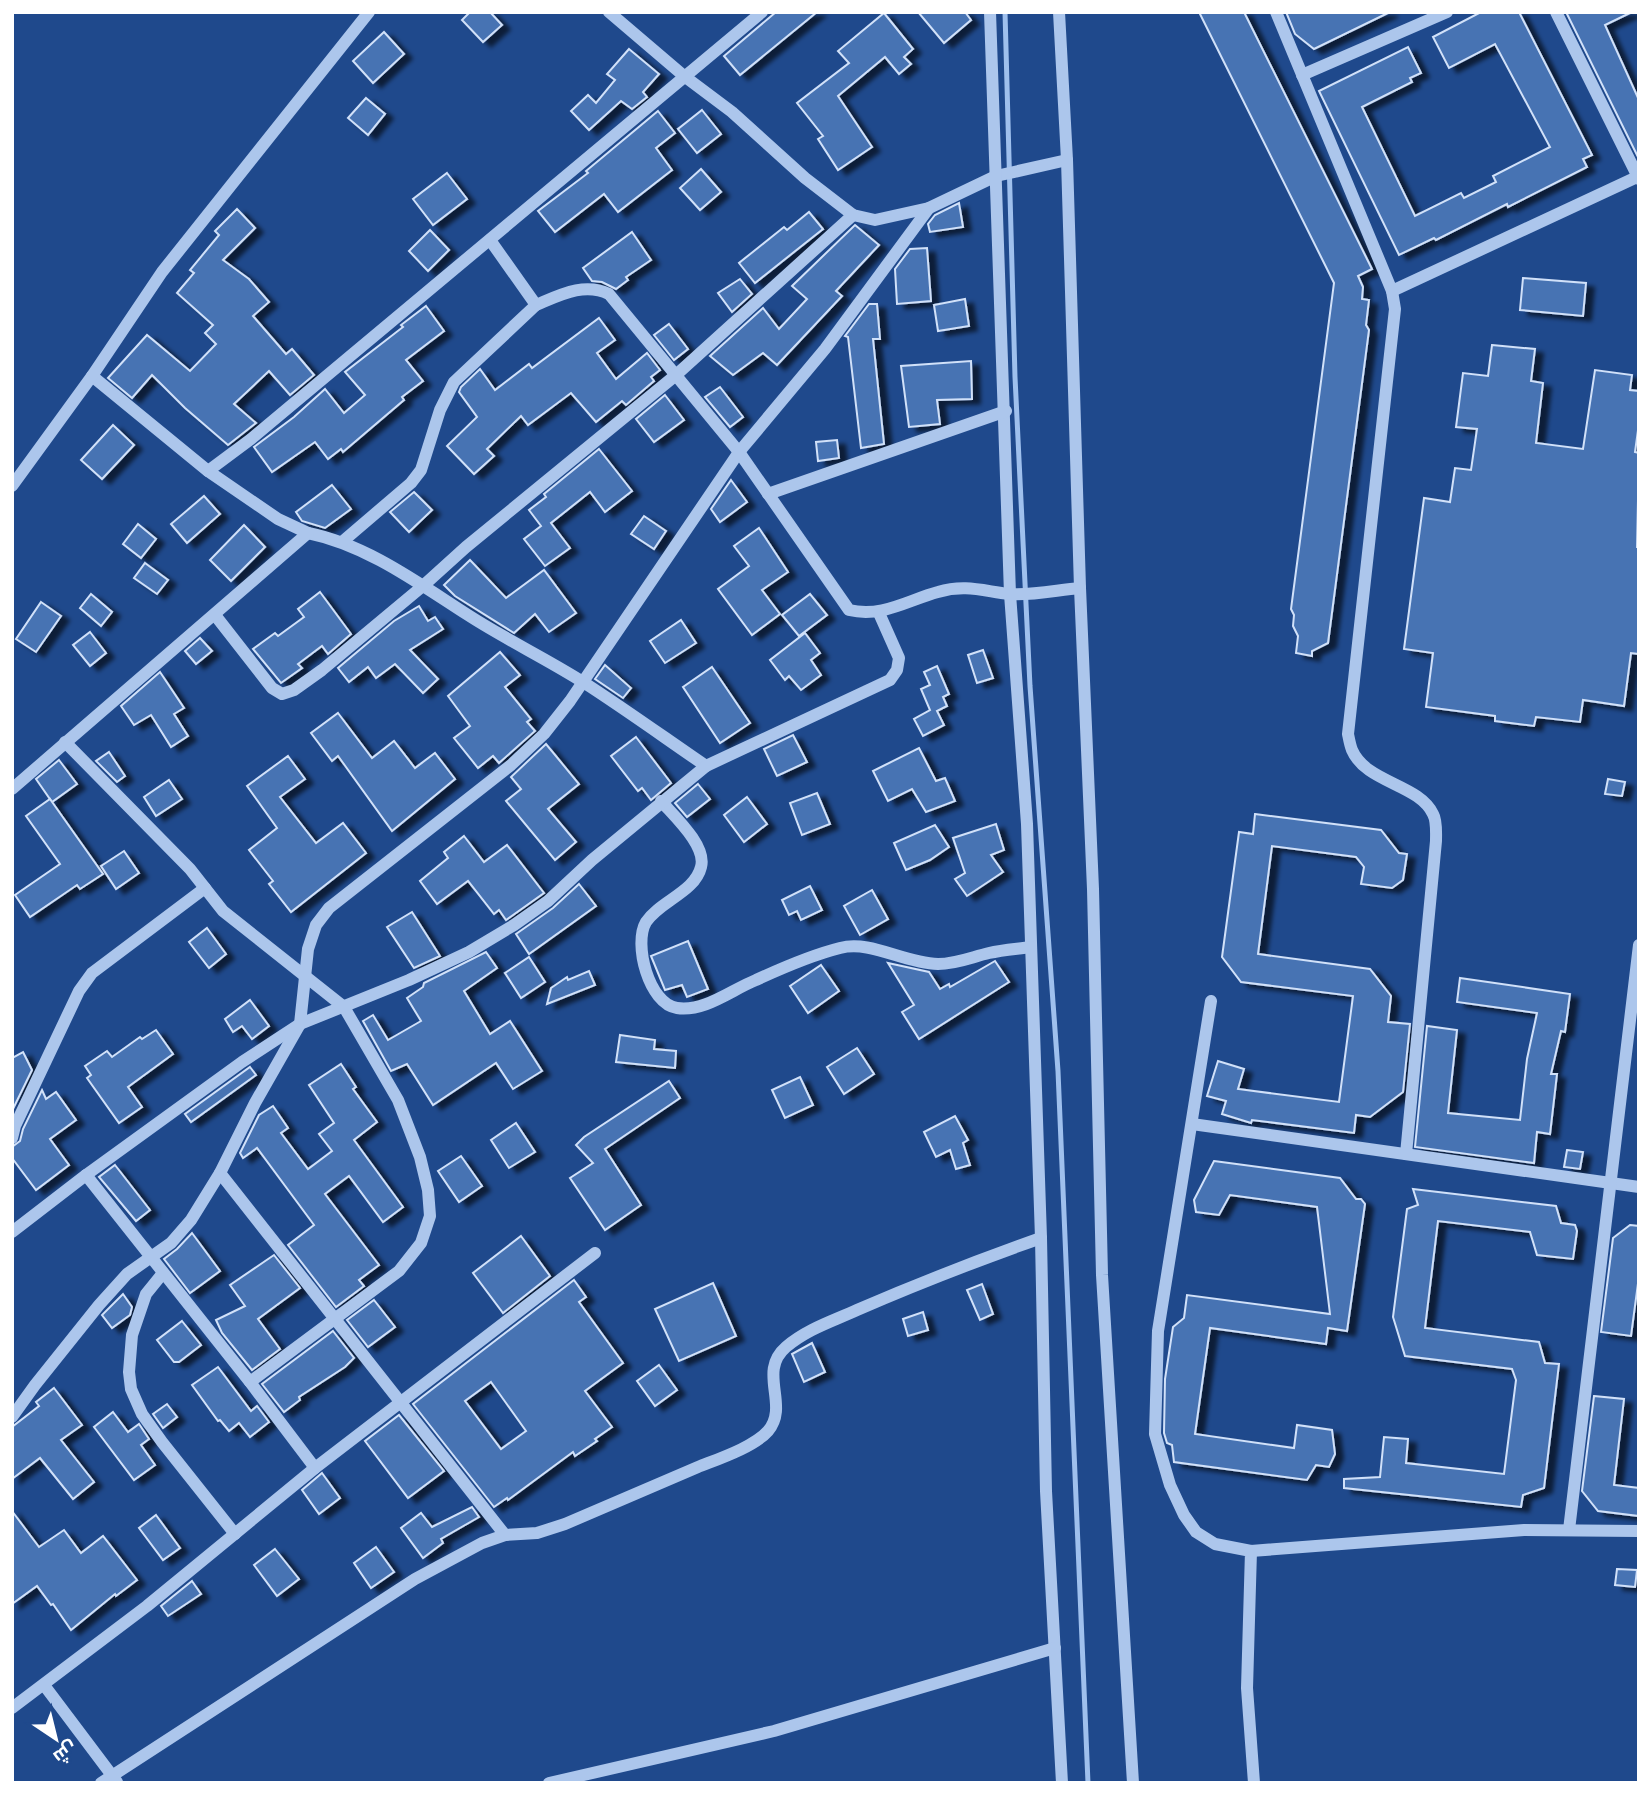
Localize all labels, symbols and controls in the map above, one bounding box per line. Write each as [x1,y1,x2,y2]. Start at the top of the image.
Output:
north arrow [21,1704,91,1774]
text: ش [49,1736,83,1770]

